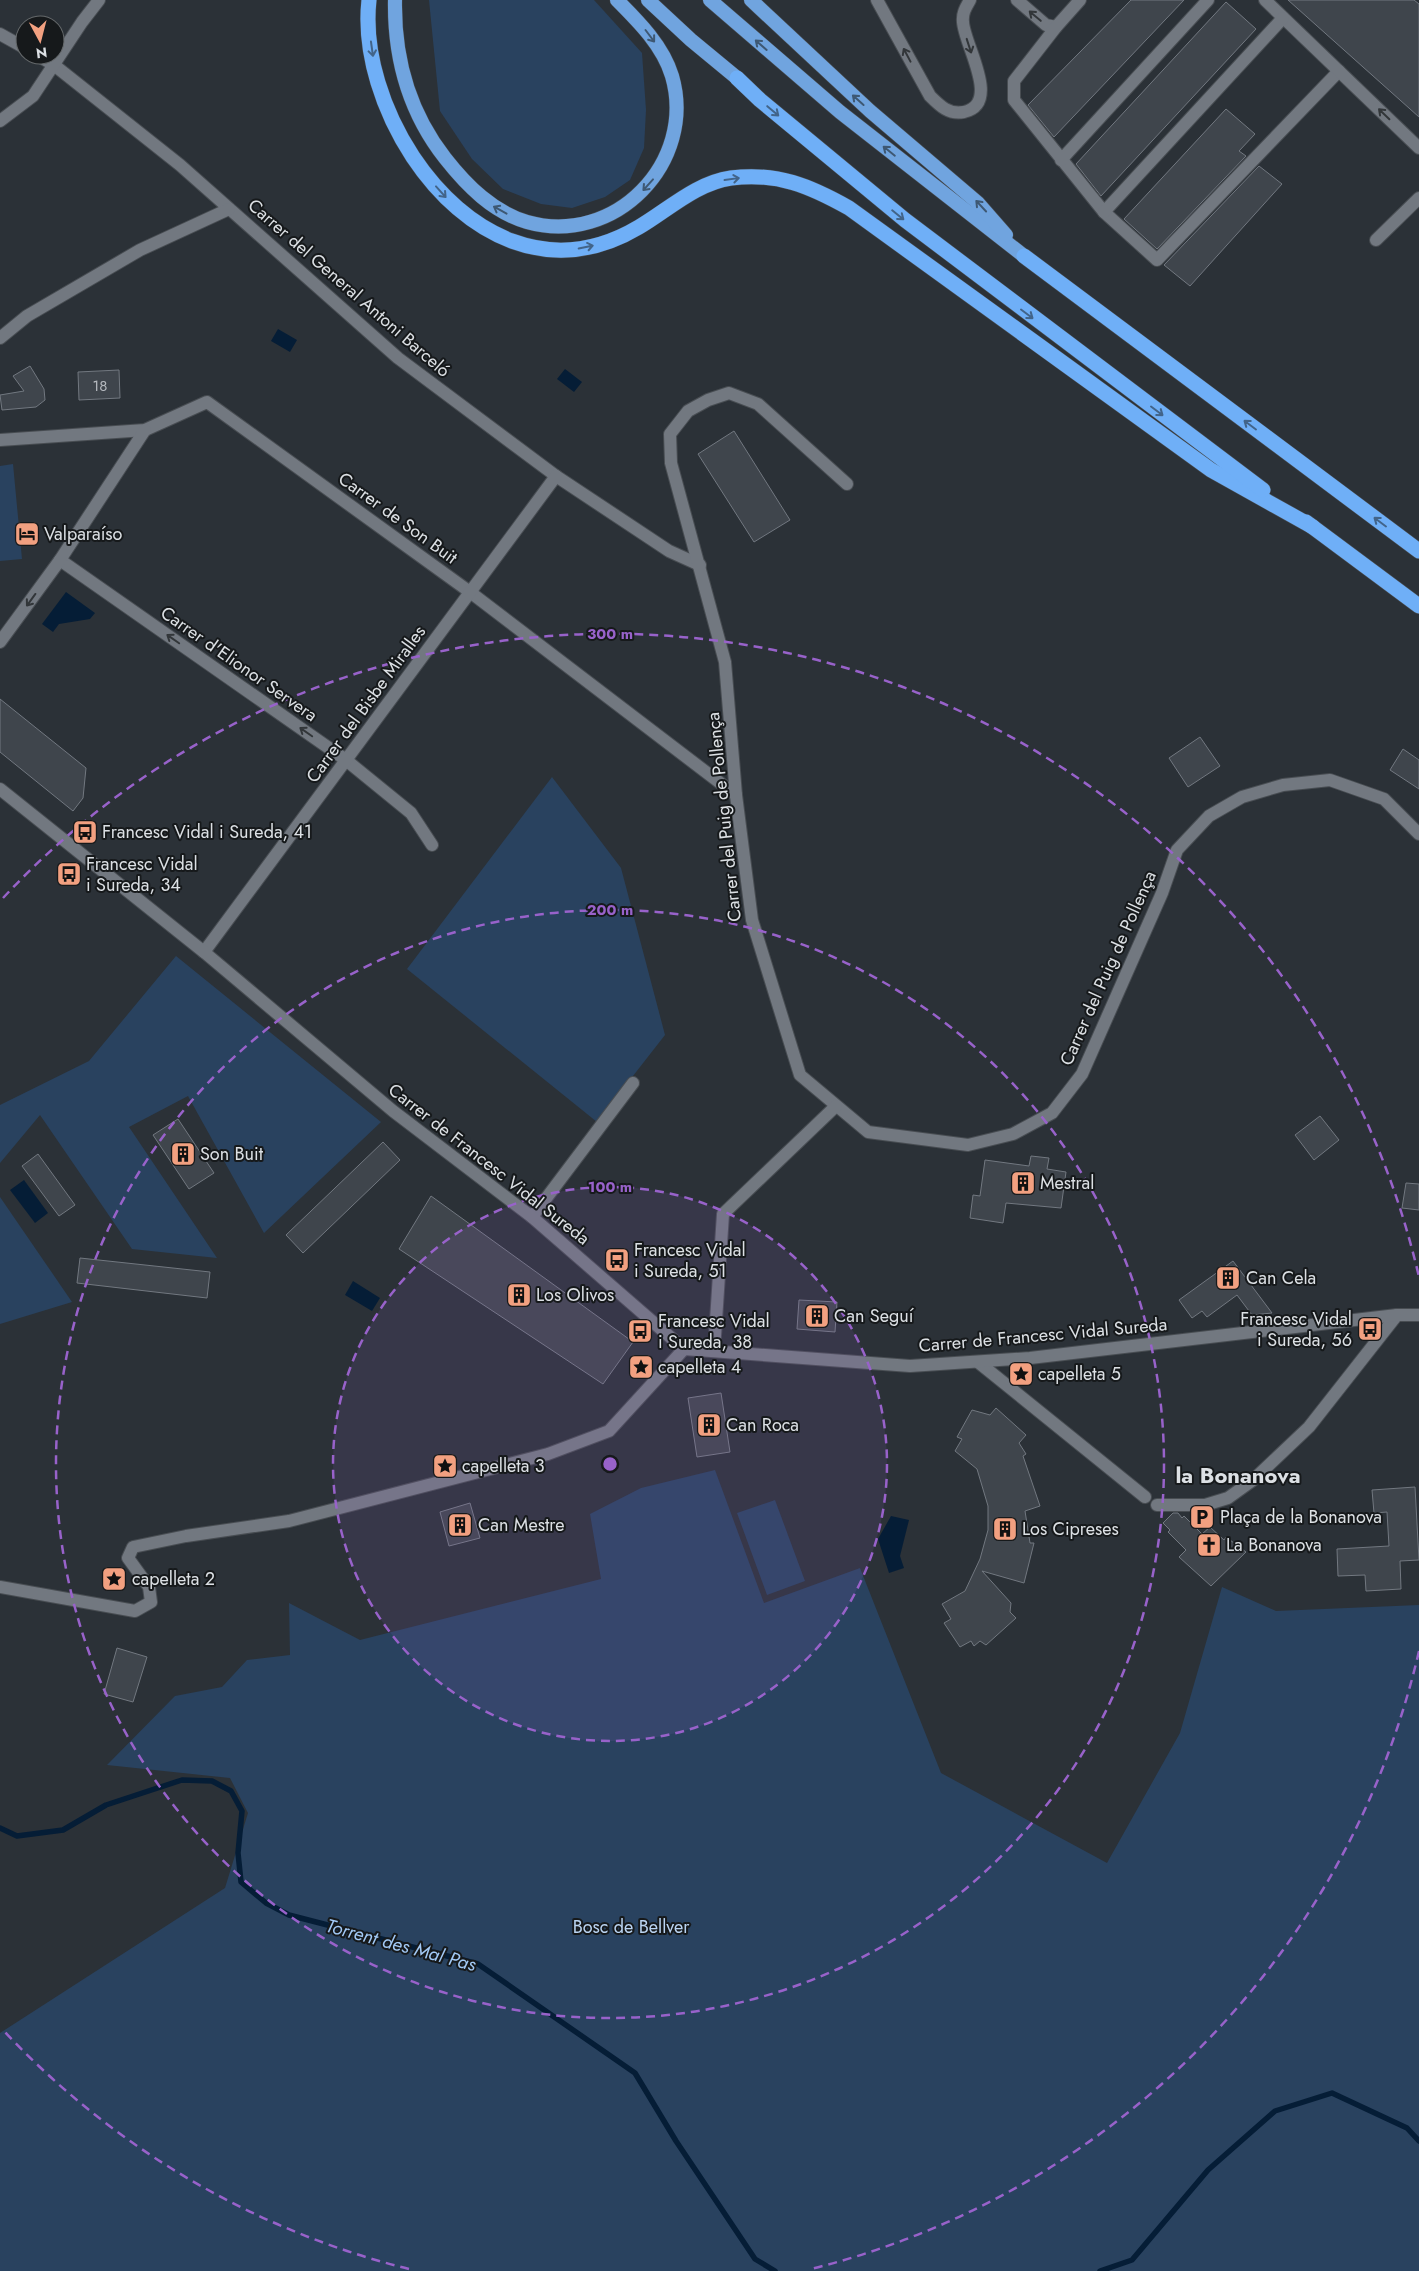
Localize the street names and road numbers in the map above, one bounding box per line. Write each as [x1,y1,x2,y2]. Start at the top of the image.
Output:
street label: Carrer del General Antoni Barceló [242,193,456,383]
street label: Carrer de Son Buit [333,466,464,571]
street label: Carrer d'Elionor Servera [155,600,323,728]
street label: Carrer del Bisbe Miralles [300,620,432,788]
street label: Carrer del Puig de Pollença [700,711,748,923]
street label: Carrer del Puig de Pollença [1053,867,1163,1069]
street label: Carrer de Francesc Vidal Sureda [383,1077,595,1251]
street label: Carrer de Francesc Vidal Sureda [918,1311,1168,1359]

